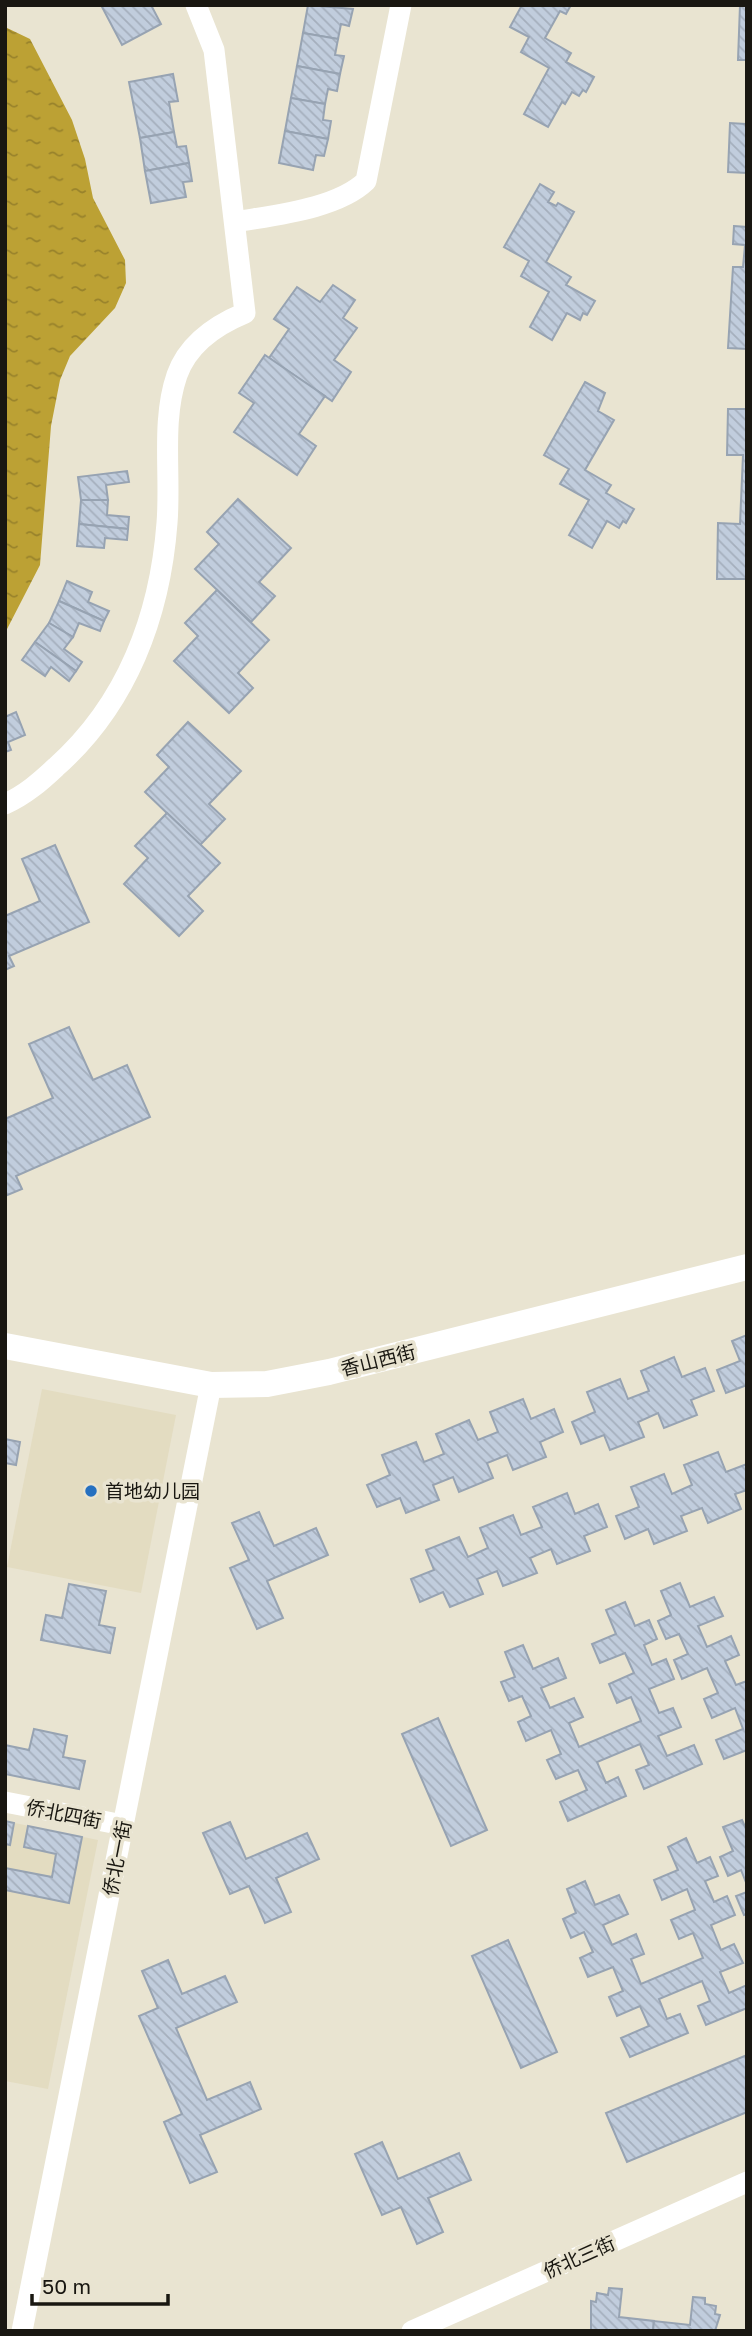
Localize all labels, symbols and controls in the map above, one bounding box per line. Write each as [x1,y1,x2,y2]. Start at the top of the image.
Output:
street label: 香山西街 [338,1339,418,1380]
place label: 首地幼儿园 [105,1479,200,1502]
marker: 首地幼儿园 [83,1483,99,1499]
street label: 侨北四街 [25,1795,104,1832]
street label: 侨北一街 [98,1818,135,1897]
street label: 侨北三街 [539,2231,618,2283]
scale bar [32,2262,168,2306]
text: 50 m [42,2273,91,2299]

